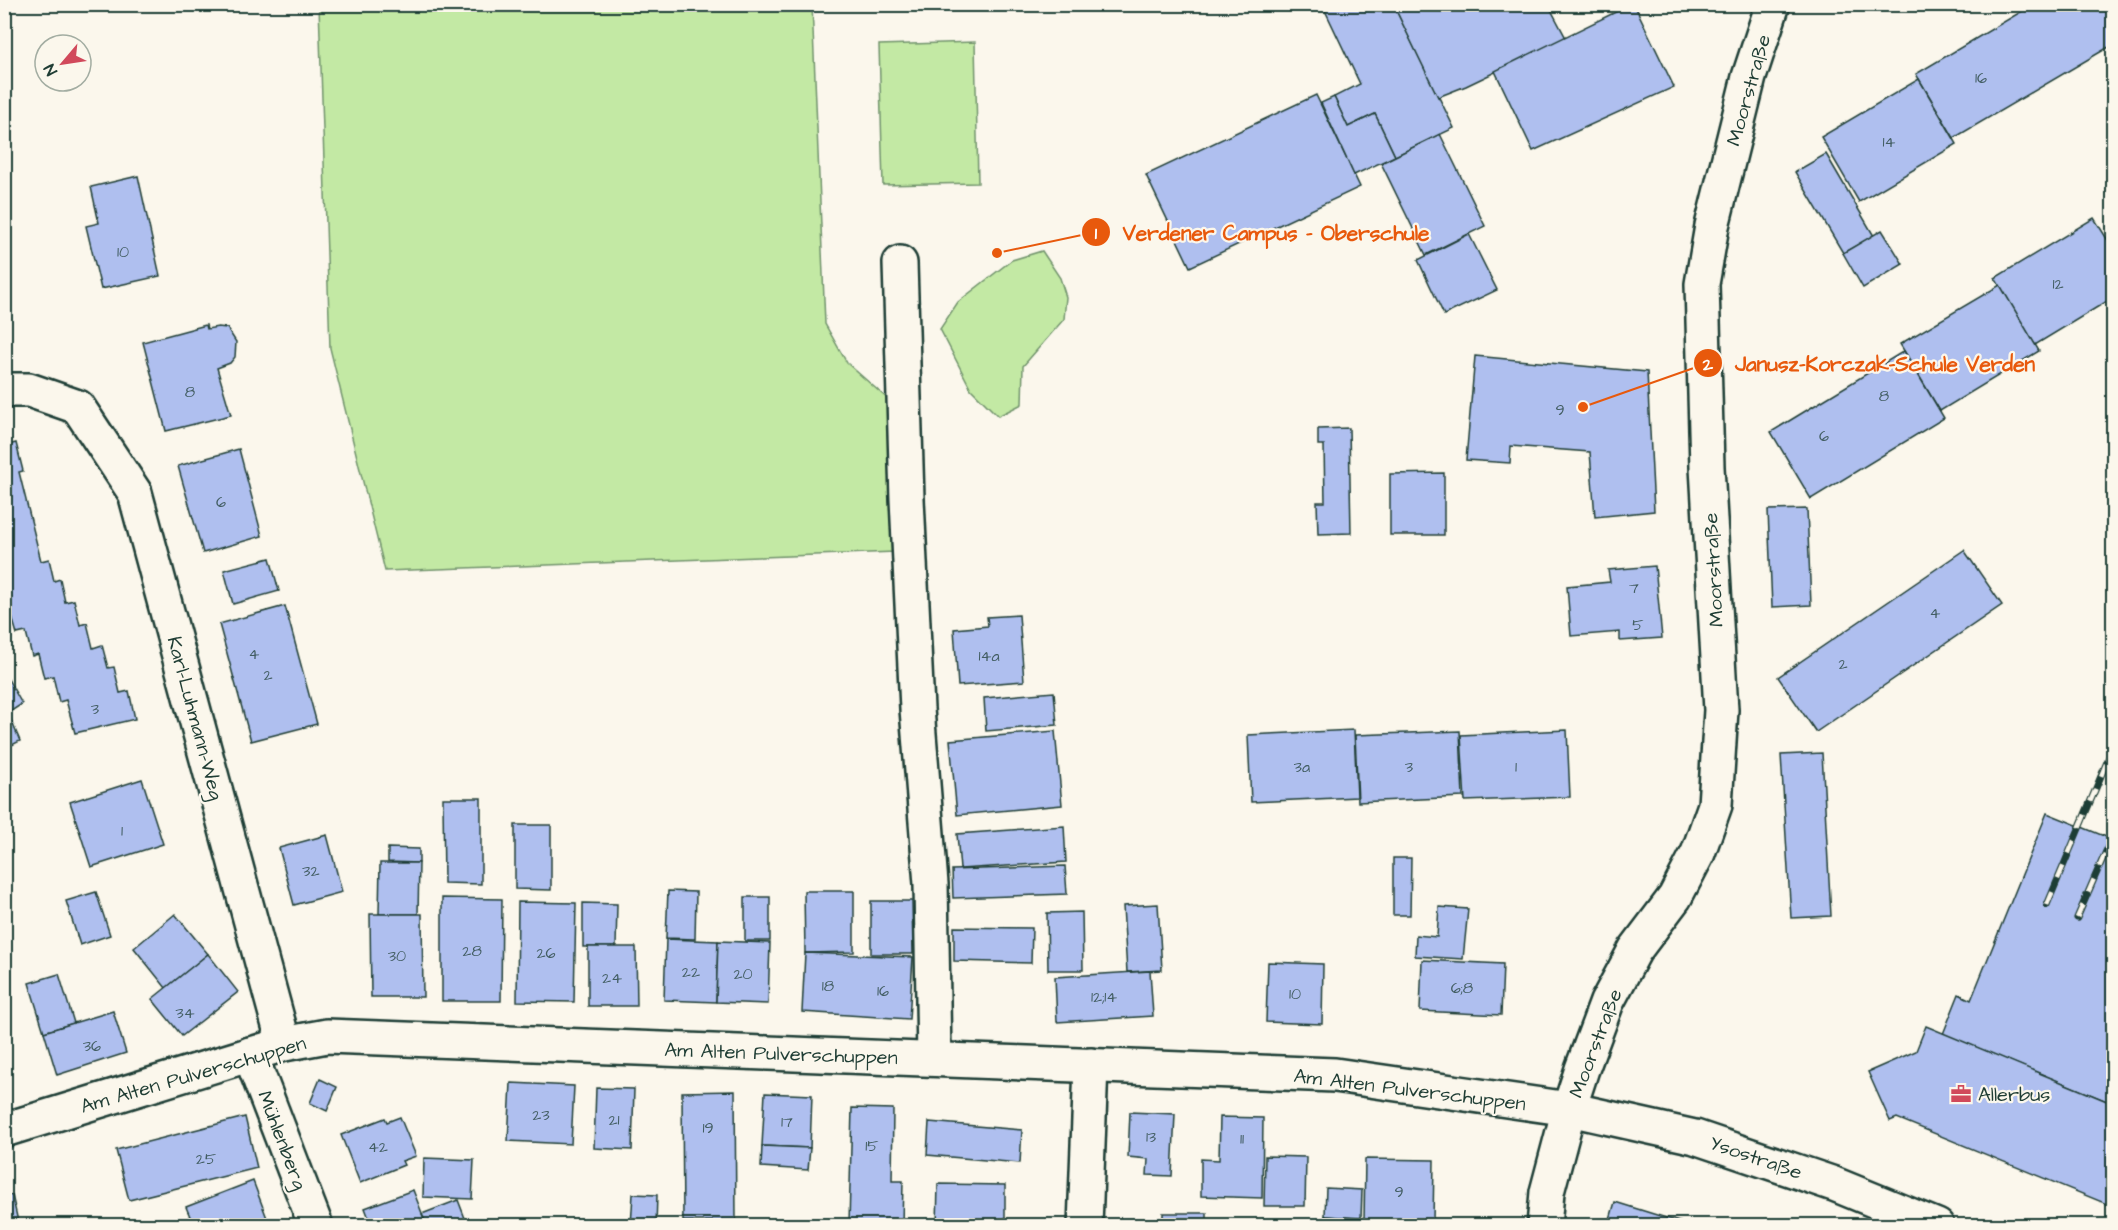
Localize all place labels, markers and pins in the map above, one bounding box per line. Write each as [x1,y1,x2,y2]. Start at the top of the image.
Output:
callout: Verdener Campus - Oberschule [1081,213,1441,252]
callout: Janusz-Korczak-Schule Verden [1693,344,2047,383]
place label: Allerbus [1978,1081,2050,1109]
office icon: Allerbus [1949,1082,1973,1106]

